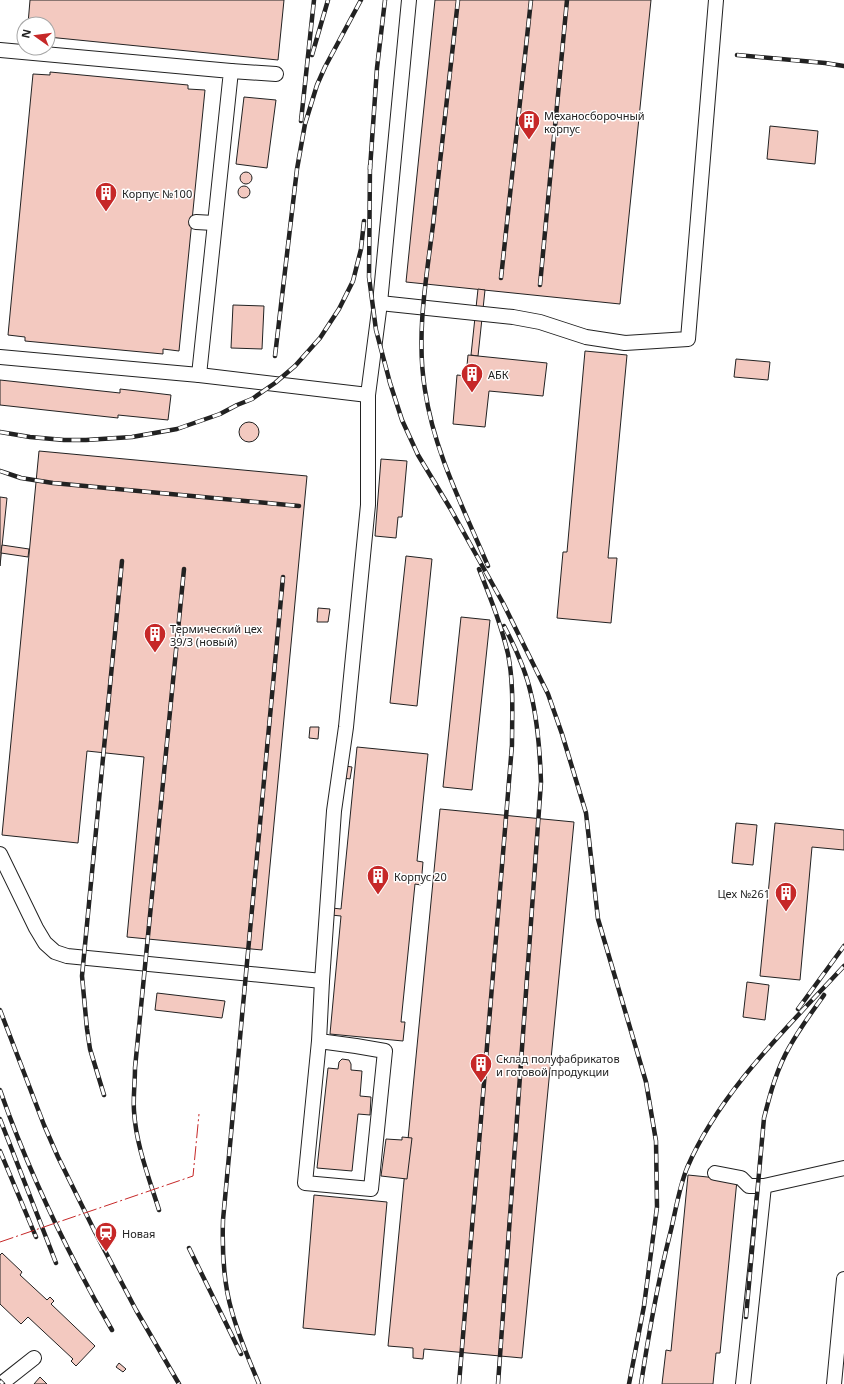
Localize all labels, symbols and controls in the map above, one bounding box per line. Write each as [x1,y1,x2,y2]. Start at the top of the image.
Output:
north arrow [16,16,56,56]
text: N [17,27,34,40]
building icon: Механосборочный корпус [516,108,542,141]
place label: Механосборочный корпус [544,108,645,136]
building icon: Корпус №100 [93,180,119,213]
place label: Корпус №100 [122,186,192,201]
building icon: АБК [459,361,485,394]
place label: АБК [488,367,509,382]
building icon: Термический цех 39/3 (новый) [142,621,168,654]
place label: Термический цех 39/3 (новый) [170,621,263,649]
building icon: Корпус 20 [365,863,391,896]
place label: Корпус 20 [394,869,447,884]
building icon: Цех №261 [773,880,799,913]
place label: Цех №261 [717,886,770,901]
building icon: Склад полуфабрикатов и готовой продукции [468,1051,494,1084]
place label: Склад полуфабрикатов и готовой продукции [496,1051,620,1079]
station icon: Новая [93,1220,119,1253]
place label: Новая [122,1226,155,1241]

